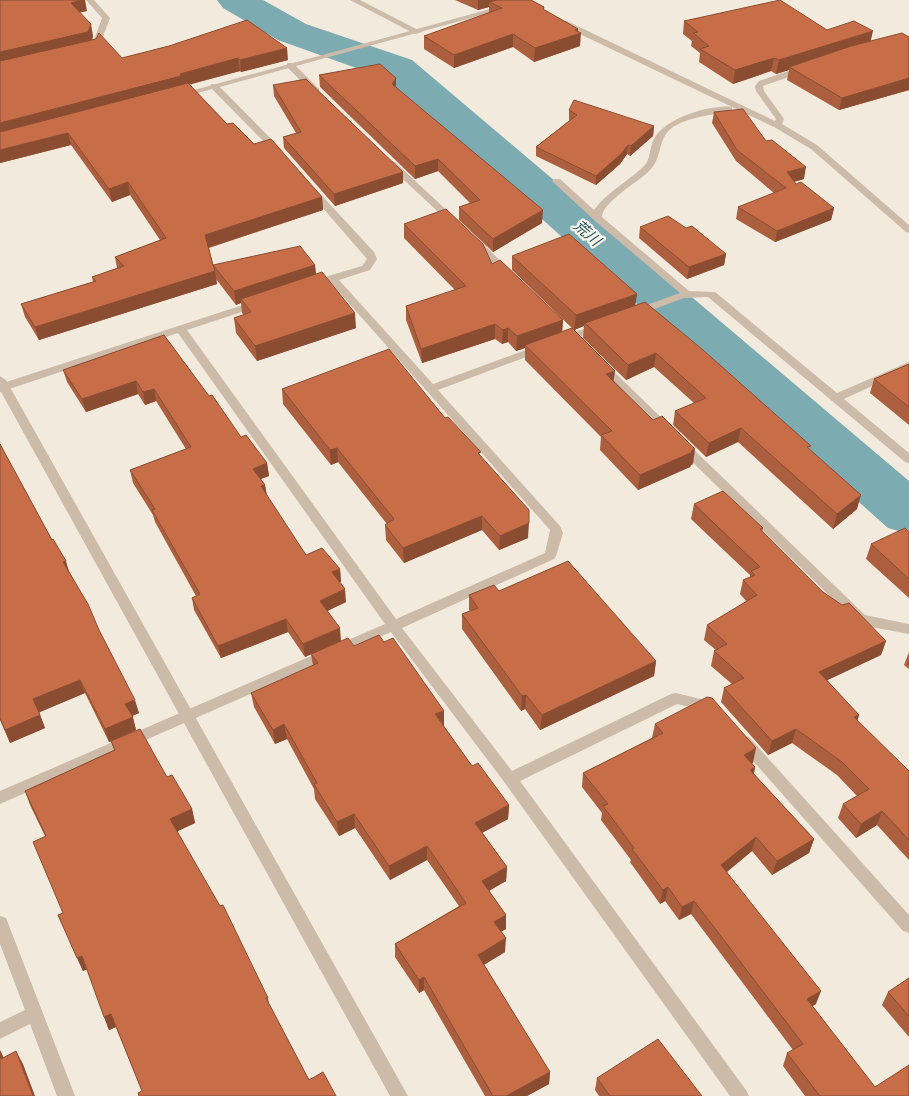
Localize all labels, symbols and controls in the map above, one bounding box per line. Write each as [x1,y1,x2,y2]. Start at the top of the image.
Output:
water label: 荒川 [570,216,606,251]

